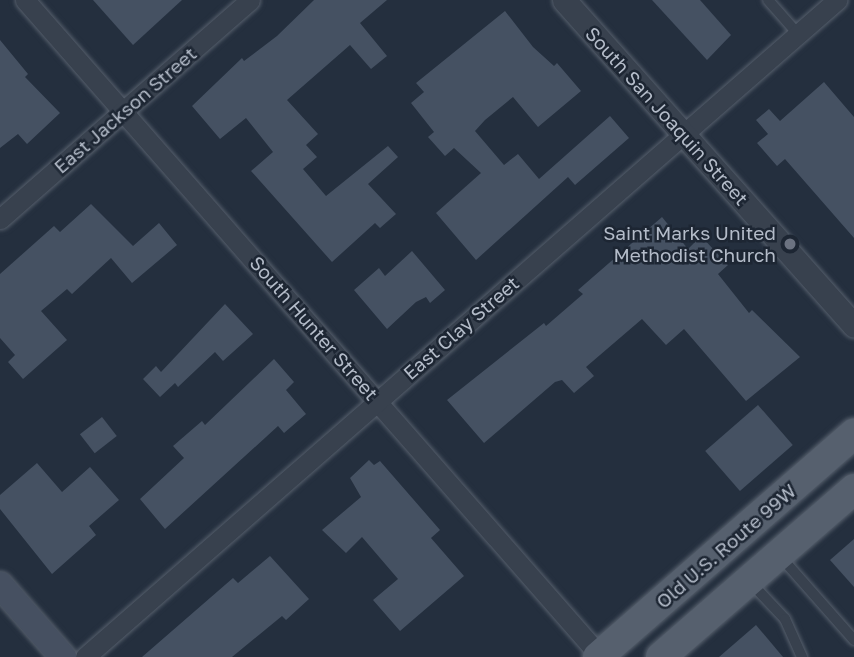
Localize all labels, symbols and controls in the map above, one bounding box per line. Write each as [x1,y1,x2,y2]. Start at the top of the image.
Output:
street label: South San Joaquin Street [581,22,753,210]
street label: East Jackson Street [49,42,201,178]
place label: Saint Marks United Methodist Church [603,222,776,266]
marker: Saint Marks United Methodist Church [782,236,798,252]
street label: South Hunter Street [245,251,383,405]
street label: East Clay Street [399,272,523,384]
street label: Old U.S. Route 99W [651,479,801,613]

